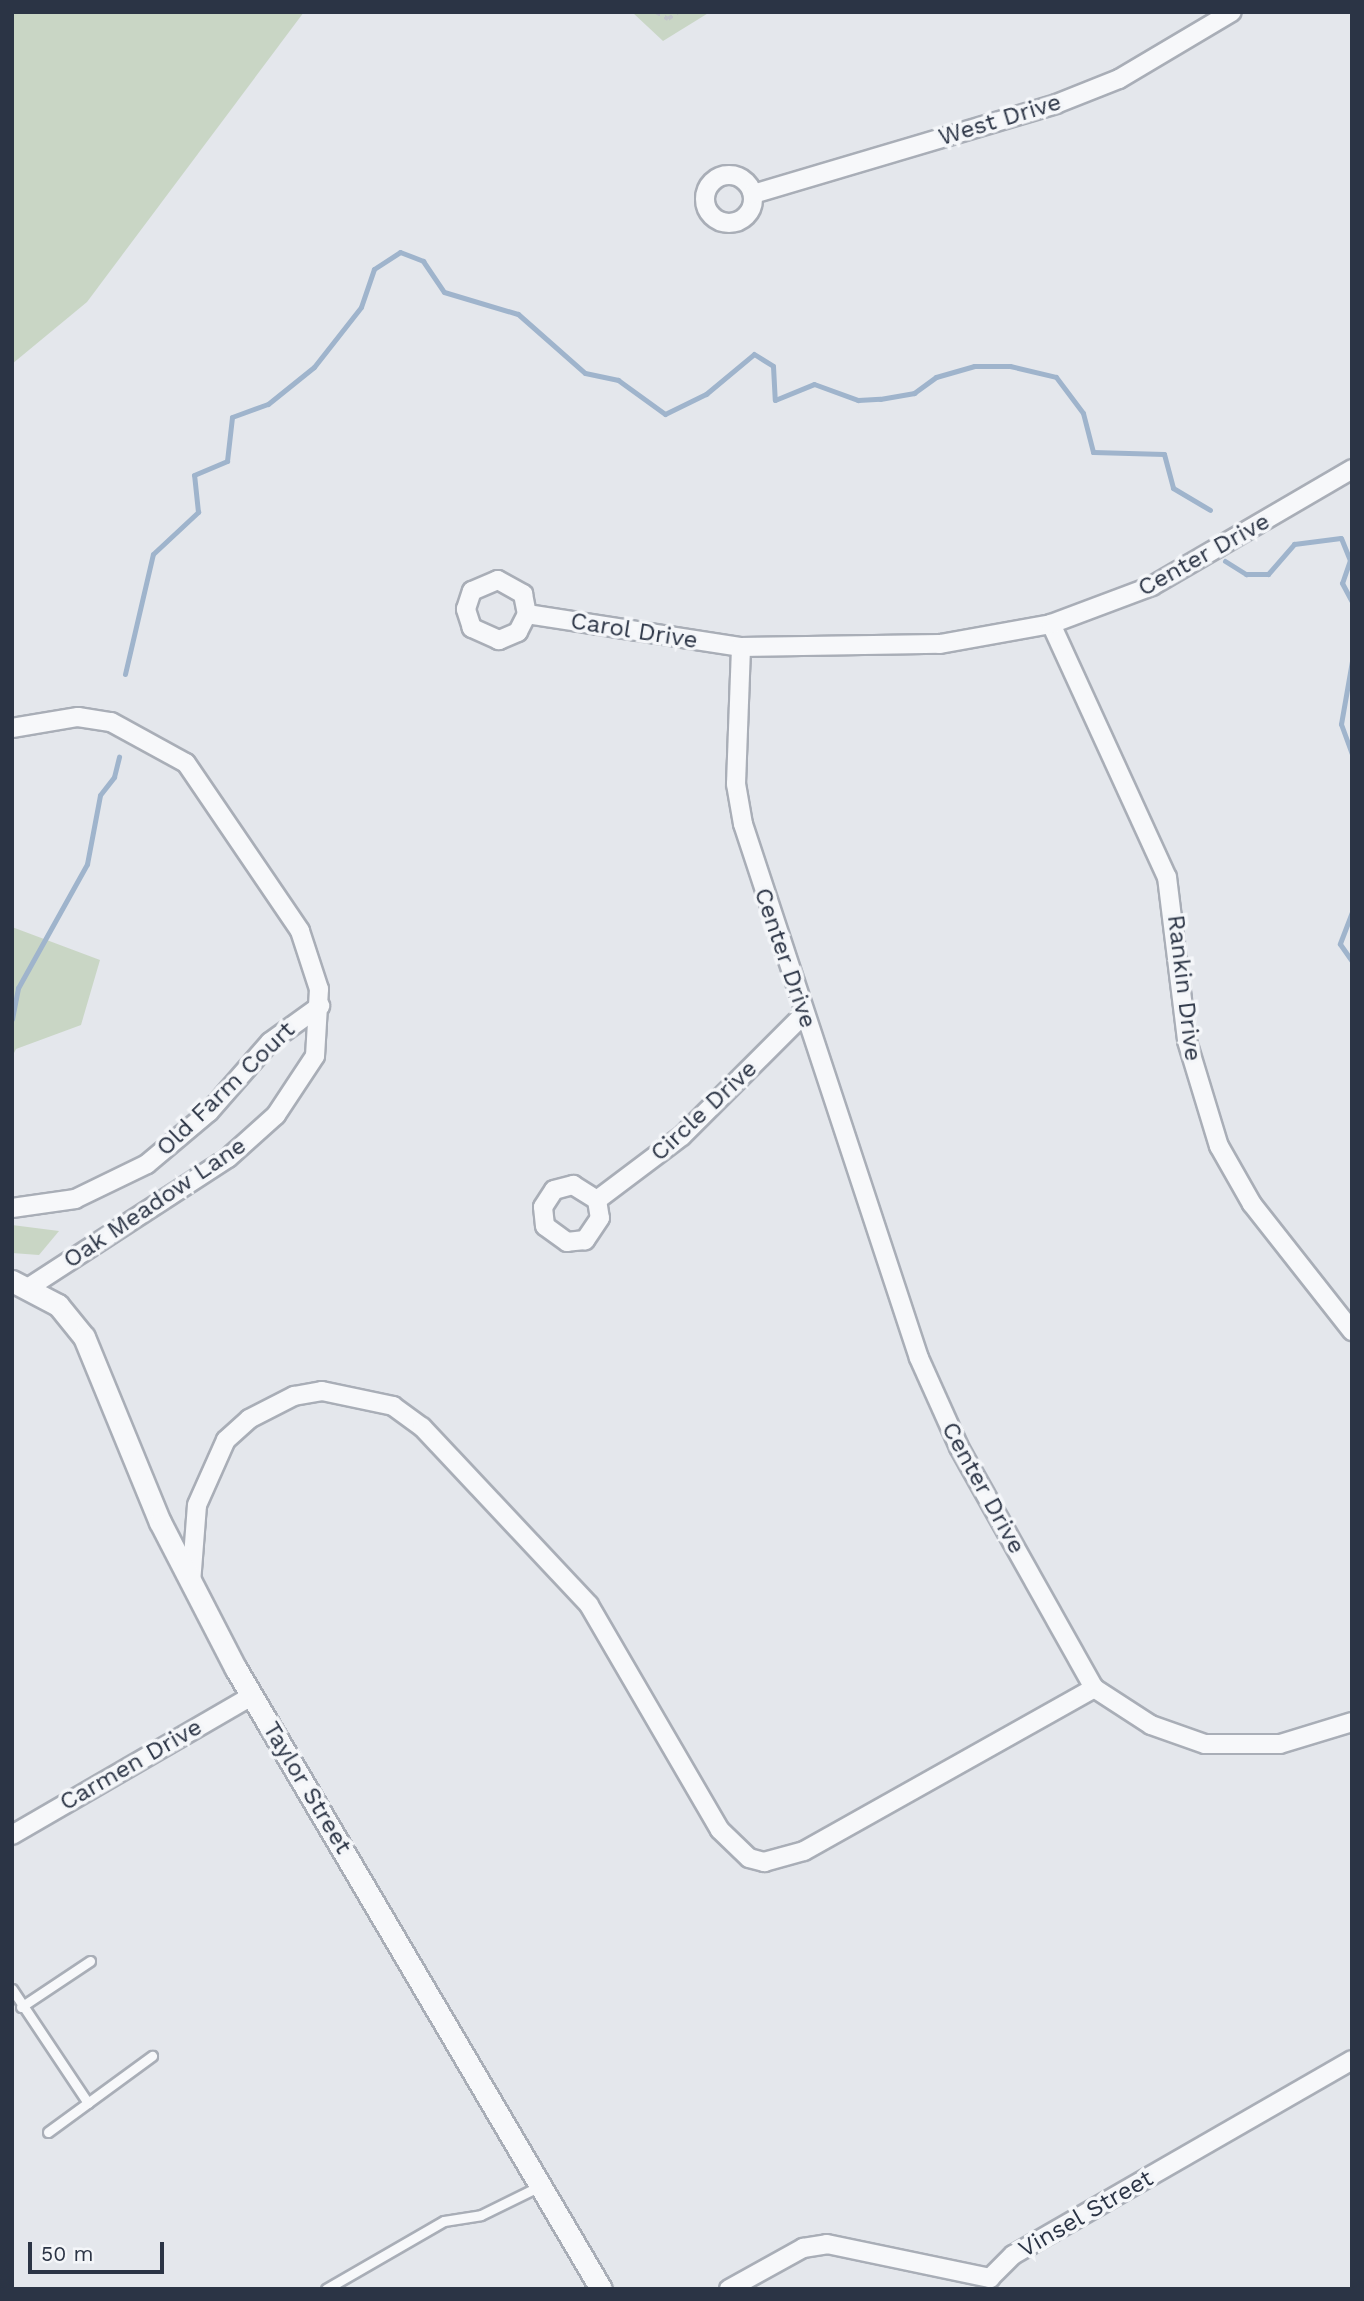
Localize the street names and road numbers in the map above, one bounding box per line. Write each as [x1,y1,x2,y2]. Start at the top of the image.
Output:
street label: West Drive [935,88,1065,152]
street label: Center Drive [1133,507,1275,603]
street label: Carol Drive [568,607,700,655]
street label: Center Drive [748,884,822,1032]
street label: Rankin Drive [1161,913,1207,1063]
street label: Old Farm Court [151,1016,301,1162]
street label: Circle Drive [645,1055,763,1167]
street label: Oak Meadow Lane [58,1131,252,1275]
street label: Center Drive [935,1417,1031,1559]
street label: Carmen Drive [55,1713,207,1817]
street label: Taylor Street [256,1717,358,1859]
street label: Vinsel Street [1013,2164,1159,2264]

